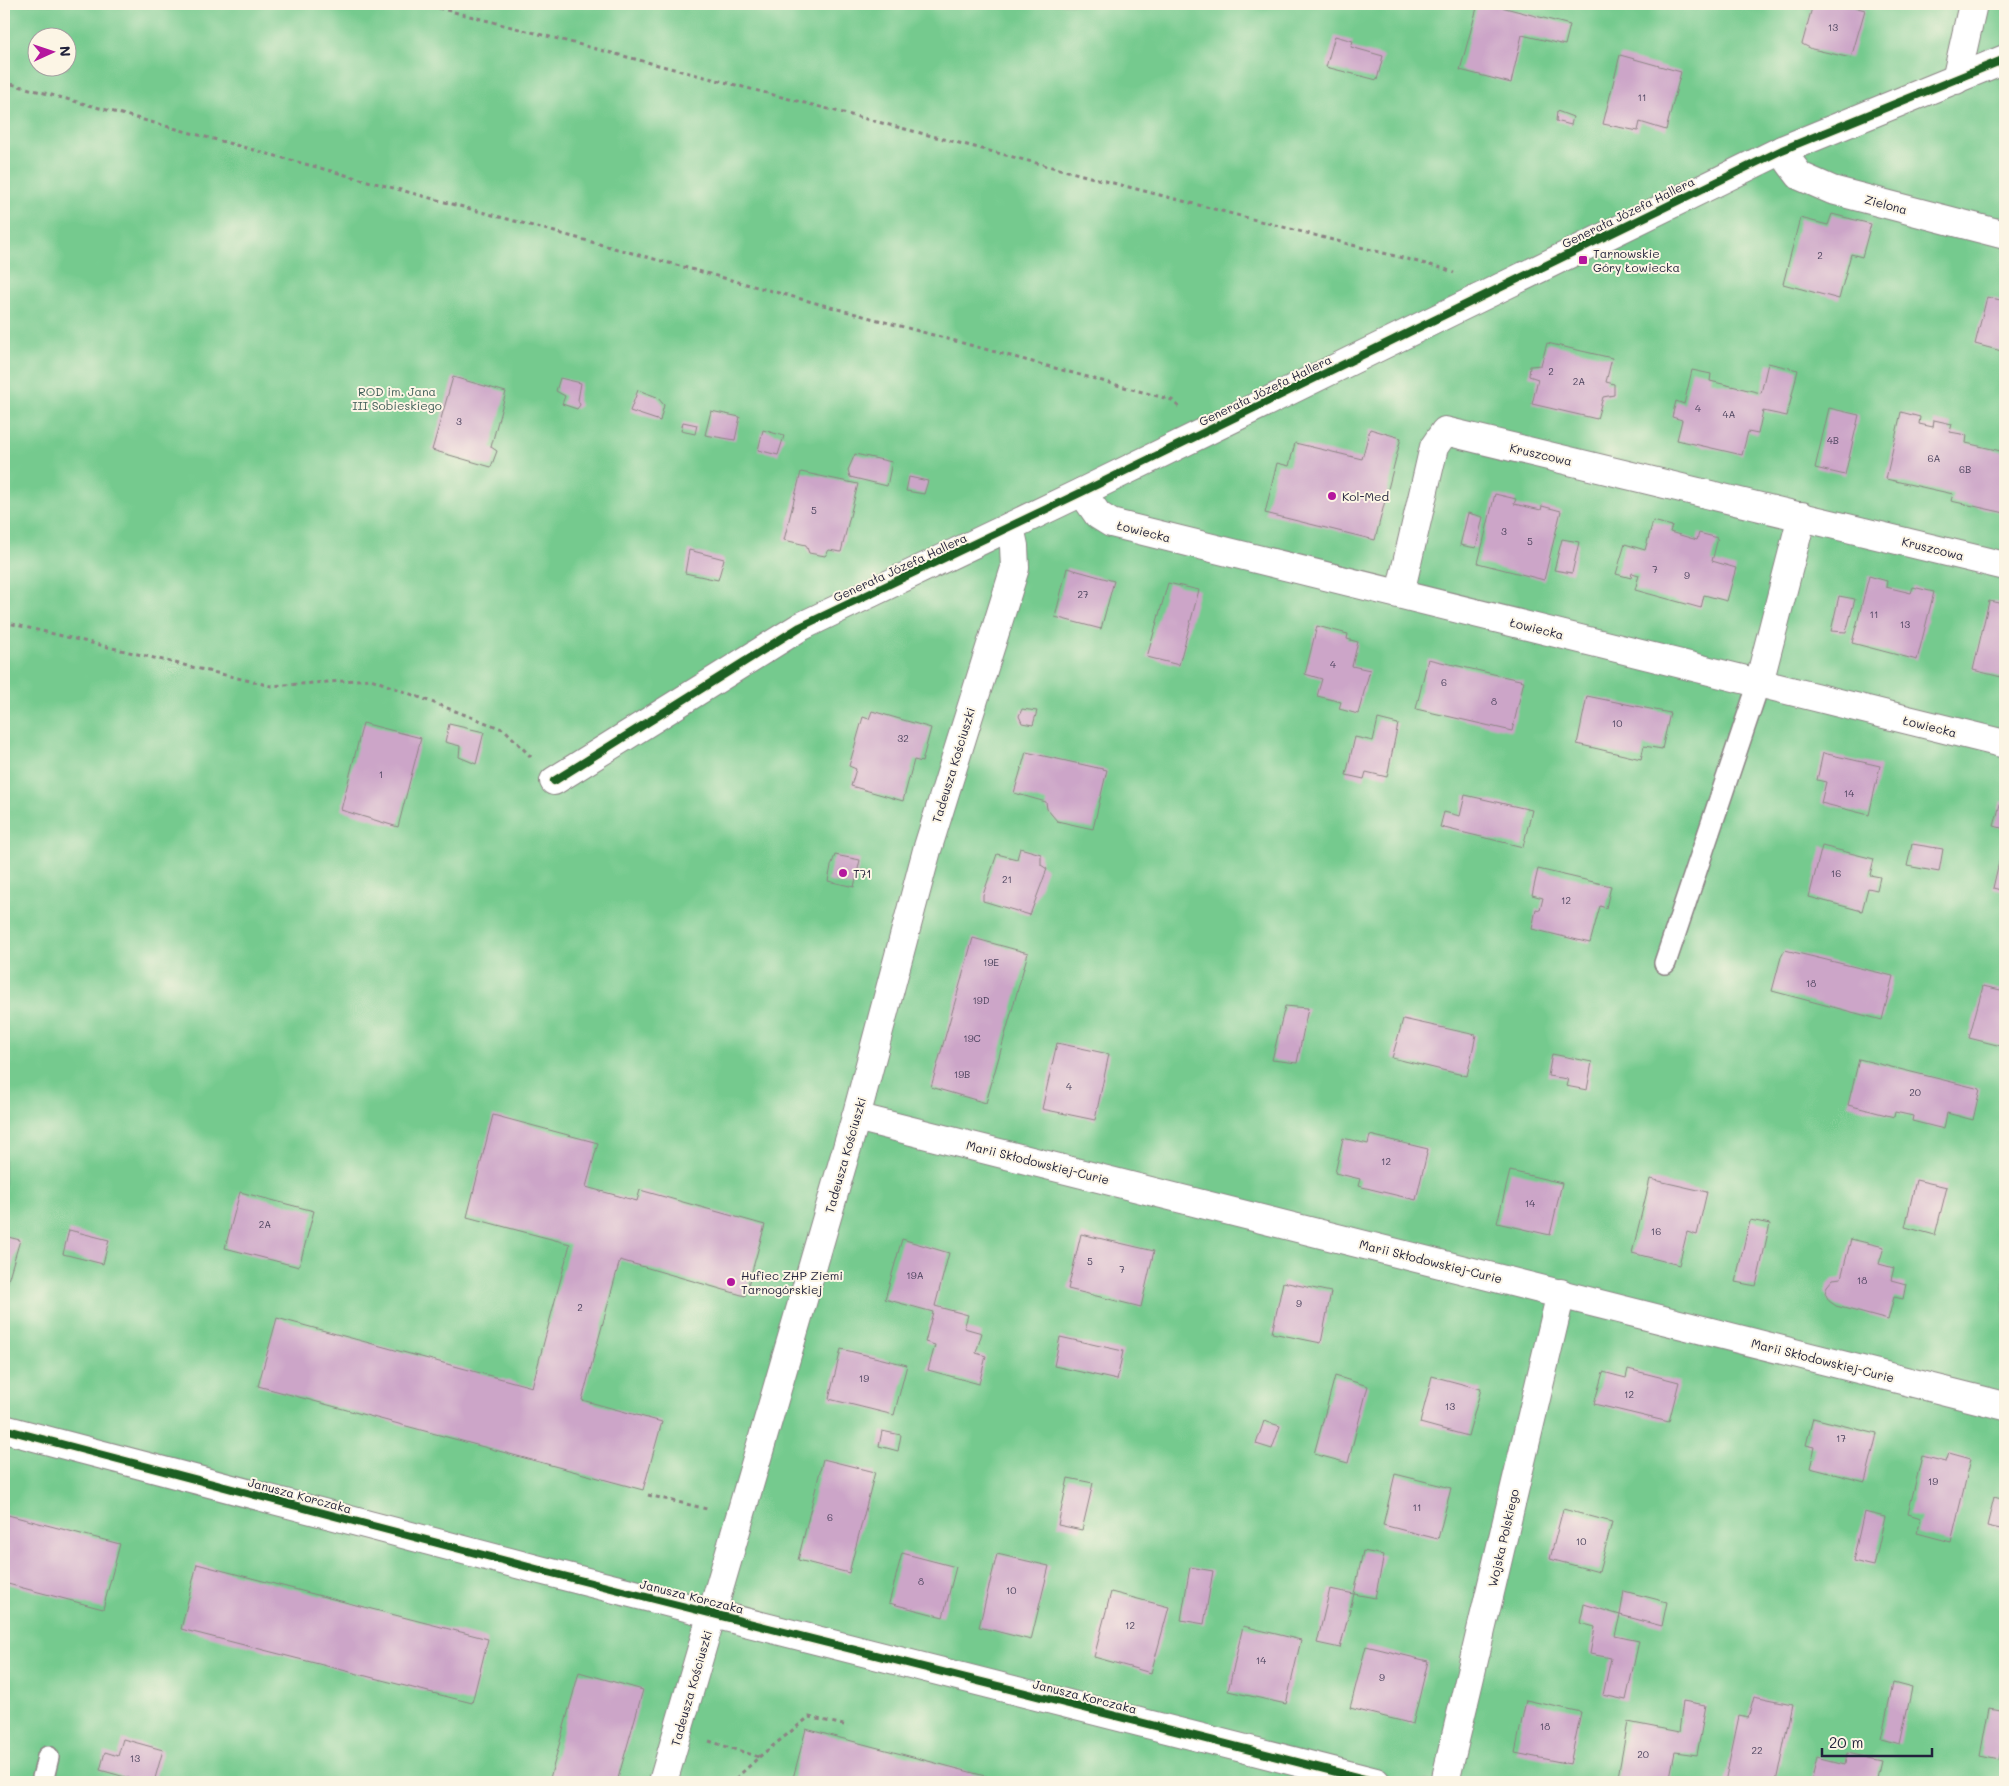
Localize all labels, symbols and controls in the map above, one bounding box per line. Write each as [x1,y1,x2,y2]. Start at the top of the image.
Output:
house number: 13 [1828,20,1838,34]
north arrow [28,28,78,78]
text: N [56,45,75,57]
house number: 11 [1638,90,1646,104]
street label: Generała Józefa Hallera [1559,173,1697,251]
street label: Zielona [1863,191,1909,217]
place label: Tarnowskie Góry Łowiecka [1593,245,1680,275]
house number: 2 [1817,248,1823,262]
marker: Tarnowskie Góry Łowiecka [1577,254,1589,266]
street label: Generała Józefa Hallera [1196,351,1334,429]
house number: 2 [1548,364,1554,378]
house number: 2A [1573,374,1585,388]
park label: ROD im. Jana III Sobieskiego [352,383,442,413]
house number: 4 [1695,401,1701,415]
house number: 4A [1723,407,1735,421]
house number: 3 [456,414,462,428]
house number: 4B [1827,433,1839,447]
street label: Kruszcowa [1508,439,1574,469]
house number: 6A [1928,451,1941,465]
house number: 6B [1959,462,1971,476]
place label: Kol-Med [1342,488,1389,504]
marker: Kol-Med [1326,490,1338,502]
house number: 5 [811,503,817,517]
street label: Łowiecka [1116,517,1172,545]
house number: 3 [1501,524,1507,538]
street label: Generała Józefa Hallera [831,529,969,605]
street label: Kruszcowa [1900,533,1966,563]
house number: 5 [1527,534,1533,548]
house number: 7 [1652,562,1658,576]
house number: 9 [1684,568,1690,582]
house number: 27 [1077,587,1089,601]
house number: 11 [1870,607,1878,621]
street label: Łowiecka [1509,614,1565,642]
house number: 13 [1900,617,1910,631]
house number: 4 [1330,657,1336,671]
house number: 6 [1441,675,1447,689]
house number: 8 [1491,694,1497,708]
street label: Tadeusza Kościuszki [928,705,978,825]
street label: Łowiecka [1902,712,1958,740]
house number: 10 [1612,716,1622,730]
house number: 32 [897,731,909,745]
house number: 1 [379,767,383,781]
house number: 14 [1844,786,1854,800]
place label: T71 [853,865,872,881]
house number: 16 [1831,866,1841,880]
marker: T71 [837,867,849,879]
house number: 21 [1002,872,1012,886]
house number: 12 [1561,893,1571,907]
house number: 19E [983,955,999,969]
house number: 18 [1806,976,1816,990]
house number: 19D [972,993,990,1007]
house number: 19C [963,1031,981,1045]
house number: 19B [954,1067,970,1081]
house number: 4 [1066,1079,1072,1093]
house number: 20 [1909,1085,1921,1099]
street label: Tadeusza Kościuszki [821,1095,869,1215]
street label: Marii Skłodowskiej-Curie [965,1136,1111,1188]
house number: 12 [1381,1154,1391,1168]
house number: 14 [1525,1196,1535,1210]
house number: 2A [259,1217,271,1231]
house number: 16 [1651,1224,1661,1238]
street label: Marii Skłodowskiej-Curie [1358,1235,1504,1287]
house number: 5 [1087,1254,1093,1268]
house number: 7 [1119,1262,1125,1276]
place label: Hufiec ZHP Ziemi Tarnogórskiej [741,1267,843,1297]
house number: 19A [906,1268,924,1282]
house number: 18 [1857,1273,1867,1287]
marker: Hufiec ZHP Ziemi Tarnogórskiej [725,1276,737,1288]
house number: 9 [1296,1296,1302,1310]
house number: 2 [577,1300,583,1314]
street label: Marii Skłodowskiej-Curie [1750,1334,1896,1386]
house number: 19 [859,1371,869,1385]
house number: 12 [1624,1387,1634,1401]
house number: 13 [1445,1399,1455,1413]
house number: 17 [1836,1431,1846,1445]
street label: Janusza Korczaka [246,1473,354,1517]
house number: 19 [1928,1474,1938,1488]
street label: Wojska Polskiego [1484,1487,1522,1589]
house number: 11 [1413,1500,1421,1514]
house number: 6 [827,1510,833,1524]
house number: 10 [1576,1534,1586,1548]
house number: 8 [918,1574,924,1588]
street label: Janusza Korczaka [638,1575,746,1617]
house number: 10 [1006,1583,1016,1597]
house number: 12 [1125,1618,1135,1632]
street label: Tadeusza Kościuszki [667,1628,715,1748]
house number: 14 [1256,1653,1266,1667]
house number: 9 [1379,1670,1385,1684]
street label: Janusza Korczaka [1031,1675,1139,1717]
house number: 18 [1540,1719,1550,1733]
scale bar [1822,1726,1932,1758]
text: 20 m [1829,1732,1863,1752]
house number: 22 [1751,1743,1763,1757]
house number: 20 [1637,1747,1649,1761]
house number: 13 [130,1751,140,1765]

